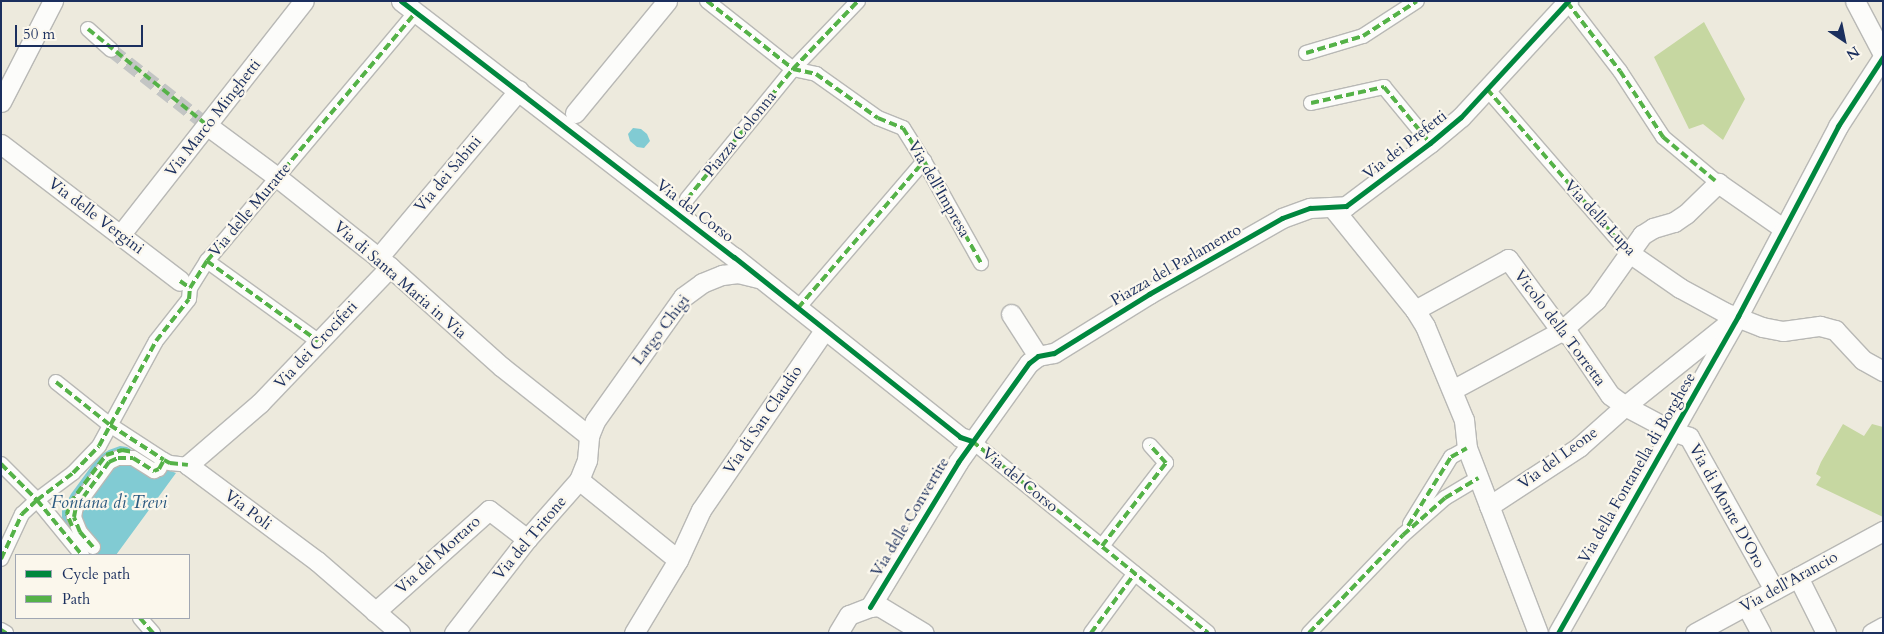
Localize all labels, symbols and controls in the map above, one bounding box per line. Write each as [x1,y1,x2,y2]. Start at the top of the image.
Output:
scale bar [18,15,145,47]
north arrow [1819,15,1869,65]
text: 50 m [23,24,55,44]
text: N [1842,42,1863,64]
street label: Via Marco Minghetti [161,55,265,181]
street label: Piazza Colonna [699,87,781,181]
street label: Via dei Prefetti [1359,106,1451,184]
street label: Via dei Sabini [411,132,485,216]
street label: Via dell'Impresa [904,137,974,241]
street label: Via delle Muratte [205,159,295,261]
street label: Via delle Vergini [44,174,148,258]
street label: Via del Corso [652,176,738,246]
street label: Via della Lupa [1560,176,1640,260]
street label: Via di Santa Maria in Via [330,217,470,343]
street label: Piazza del Parlamento [1107,220,1245,310]
street label: Vicolo della Torretta [1510,266,1610,390]
street label: Largo Chigi [628,291,694,369]
street label: Via dei Crociferi [270,297,362,393]
street label: Via di San Claudio [720,362,806,478]
street label: Via della Fontanella di Borghese [1574,369,1700,567]
street label: Via del Leone [1515,423,1601,493]
street label: Via di Monte D'Oro [1685,440,1769,572]
street label: Via del Corso [978,443,1062,517]
street label: Via delle Convertite [867,454,953,580]
street label: Via Poli [221,486,275,534]
water label: Fontana di Trevi [51,492,167,514]
street label: Via del Tritone [489,492,571,584]
street label: Via del Mortaro [392,512,484,598]
street label: Via dell'Arancio [1737,547,1841,617]
legend [15,554,190,619]
text: Cycle path [62,564,130,584]
text: Path [62,589,90,609]

